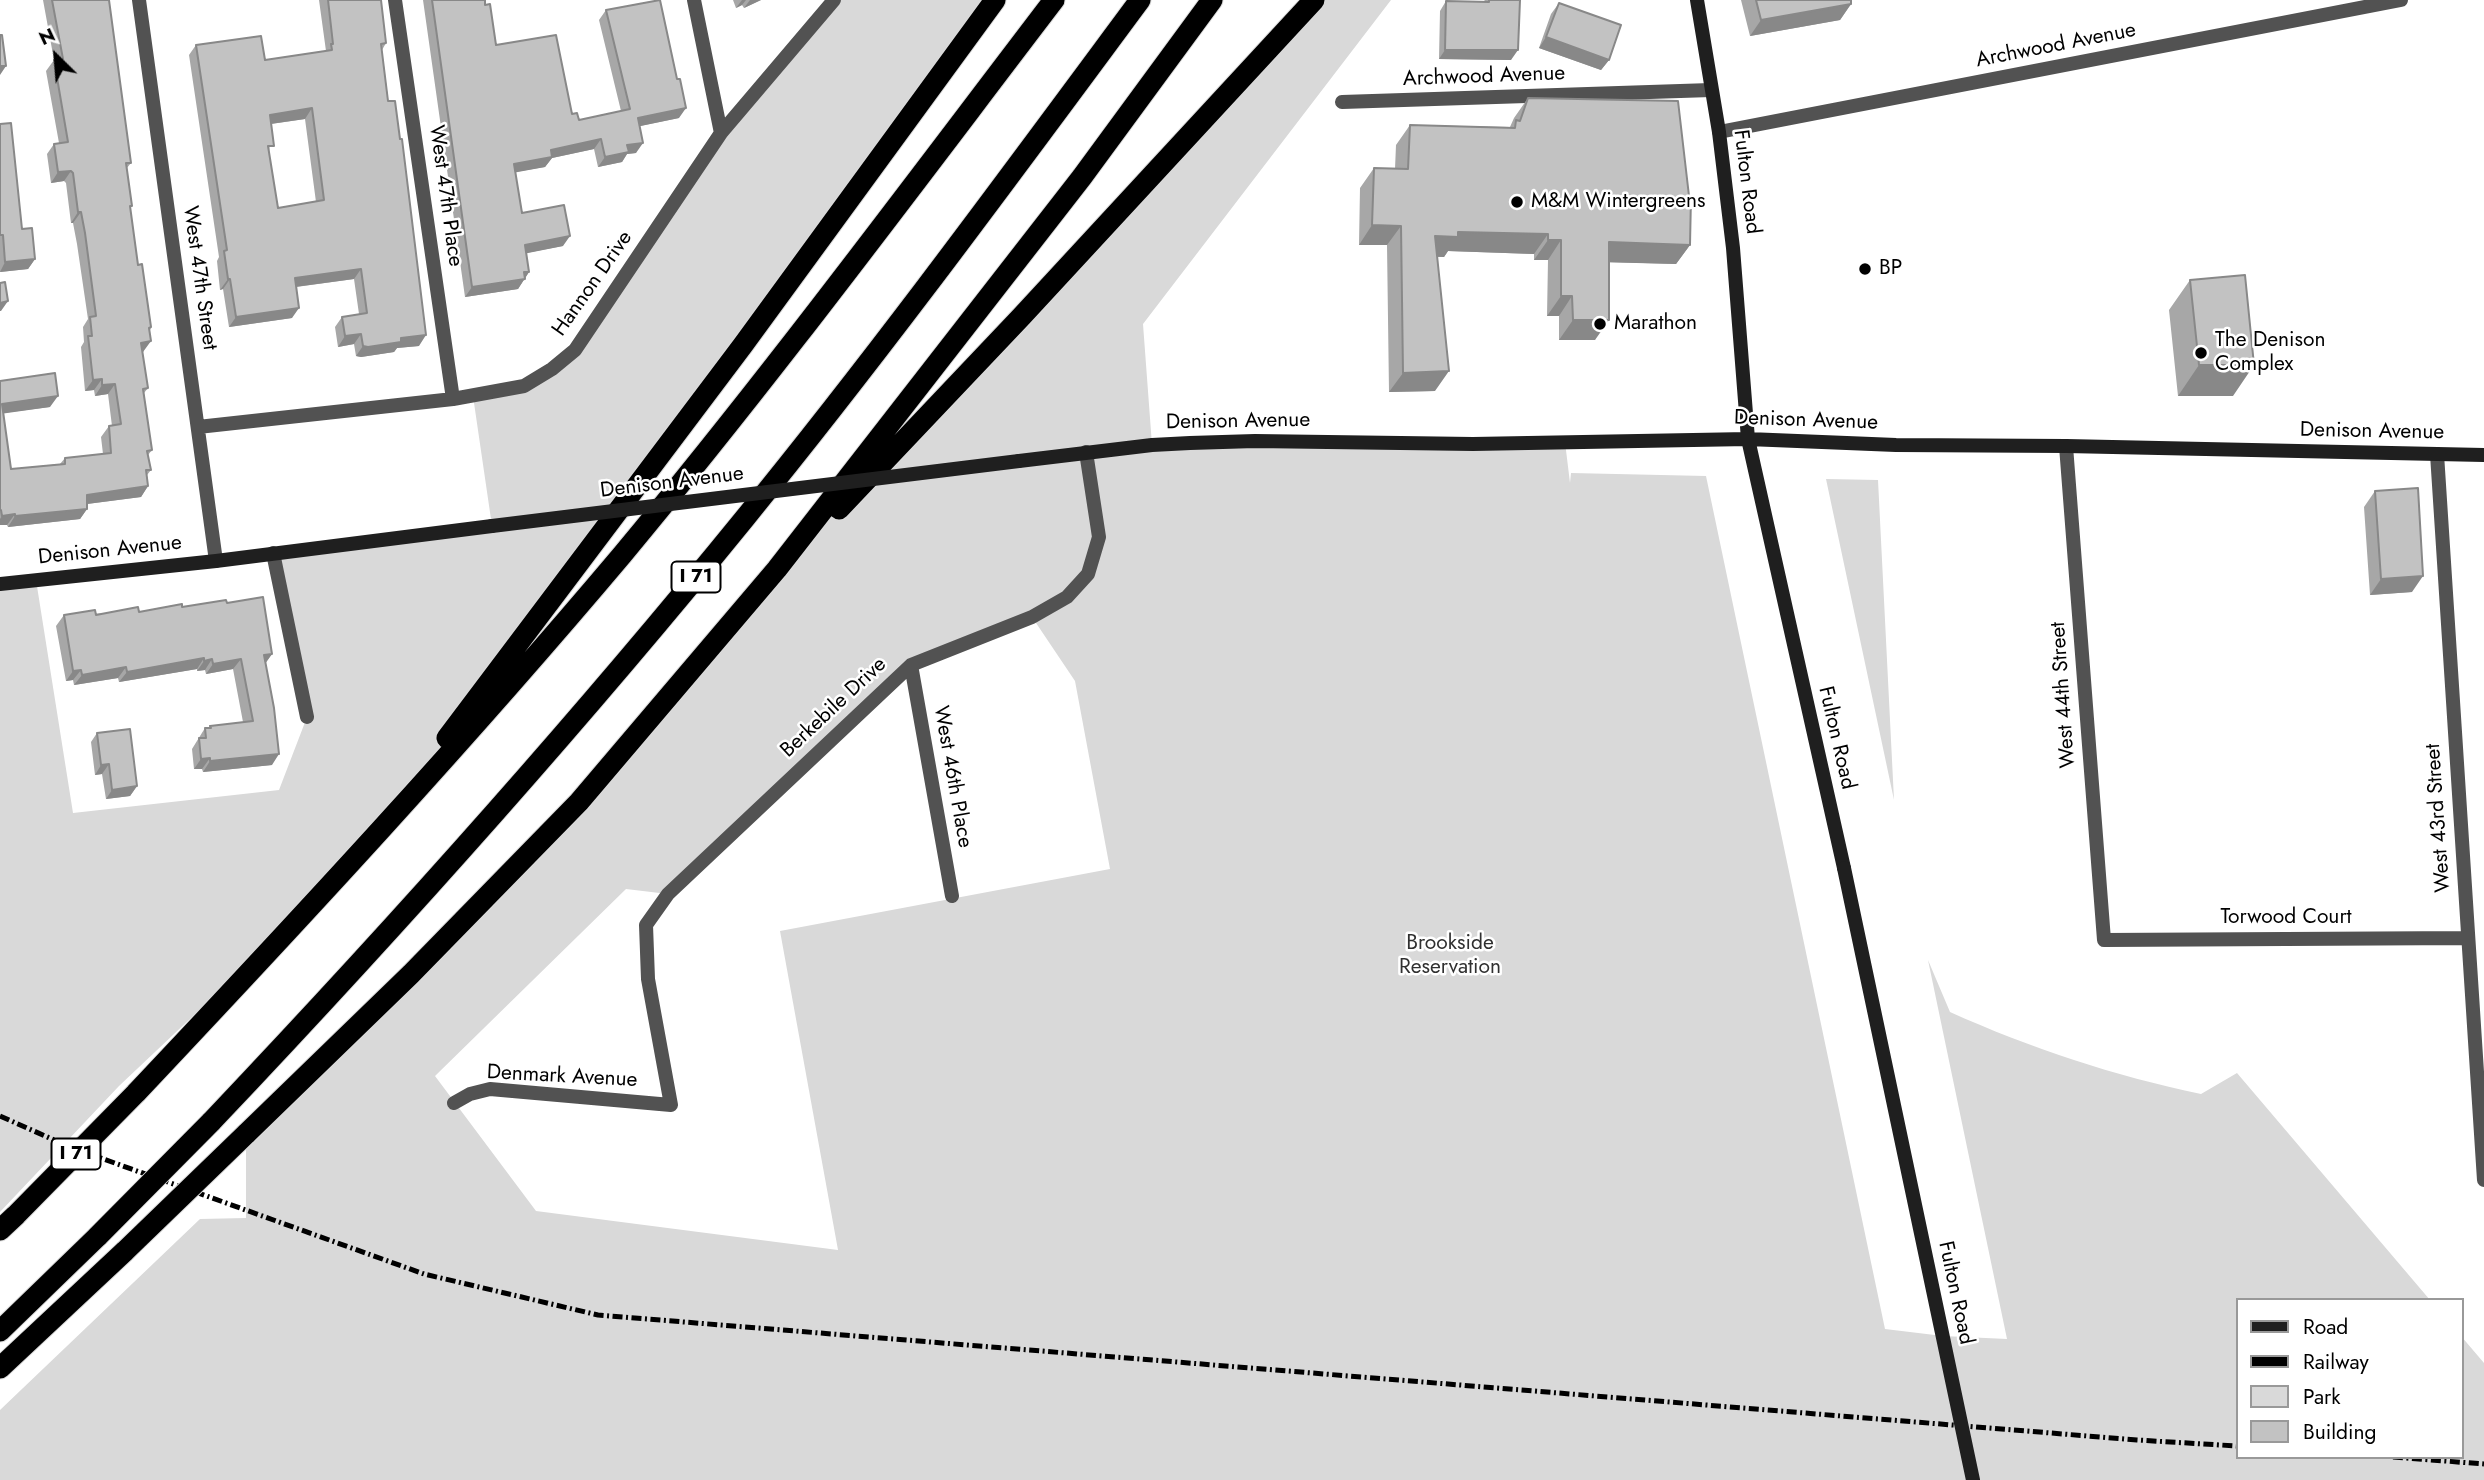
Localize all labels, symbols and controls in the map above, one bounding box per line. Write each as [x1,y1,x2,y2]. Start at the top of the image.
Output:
street label: Archwood Avenue [1974,18,2138,74]
north arrow [21,21,91,91]
text: N [34,21,59,52]
street label: Archwood Avenue [1402,62,1566,92]
street label: West 47th Place [423,124,467,268]
street label: Fulton Road [1727,128,1765,236]
place label: M&M Wintergreens [1531,189,1705,215]
marker: M&M Wintergreens [1509,194,1525,210]
street label: West 47th Street [176,204,222,352]
street label: Hannon Drive [548,227,638,341]
place label: BP [1879,256,1902,282]
marker: BP [1857,261,1873,277]
place label: Marathon [1614,311,1697,337]
marker: Marathon [1592,316,1608,332]
place label: The Denison Complex [2215,328,2325,378]
marker: The Denison Complex [2193,345,2209,361]
street label: Denison Avenue [1733,406,1879,436]
street label: Denison Avenue [1166,408,1310,436]
street label: Denison Avenue [2300,418,2444,446]
street label: Denison Avenue [599,462,745,504]
street label: Denison Avenue [37,531,183,571]
road number: I 71 [672,562,720,592]
street label: West 44th Street [2046,621,2082,769]
street label: Berkebile Drive [776,653,892,763]
street label: Fulton Road [1812,684,1860,792]
street label: West 46th Place [927,704,977,850]
street label: West 43rd Street [2421,743,2457,893]
street label: Torwood Court [2220,905,2352,931]
park label: Brookside Reservation [1399,931,1501,981]
street label: Denmark Avenue [486,1060,638,1094]
road number: I 71 [52,1138,100,1170]
street label: Fulton Road [1932,1239,1978,1347]
legend [2236,1298,2463,1459]
text: Road [2303,1312,2348,1342]
text: Railway [2303,1347,2369,1377]
text: Park [2303,1382,2340,1412]
text: Building [2303,1417,2376,1447]

